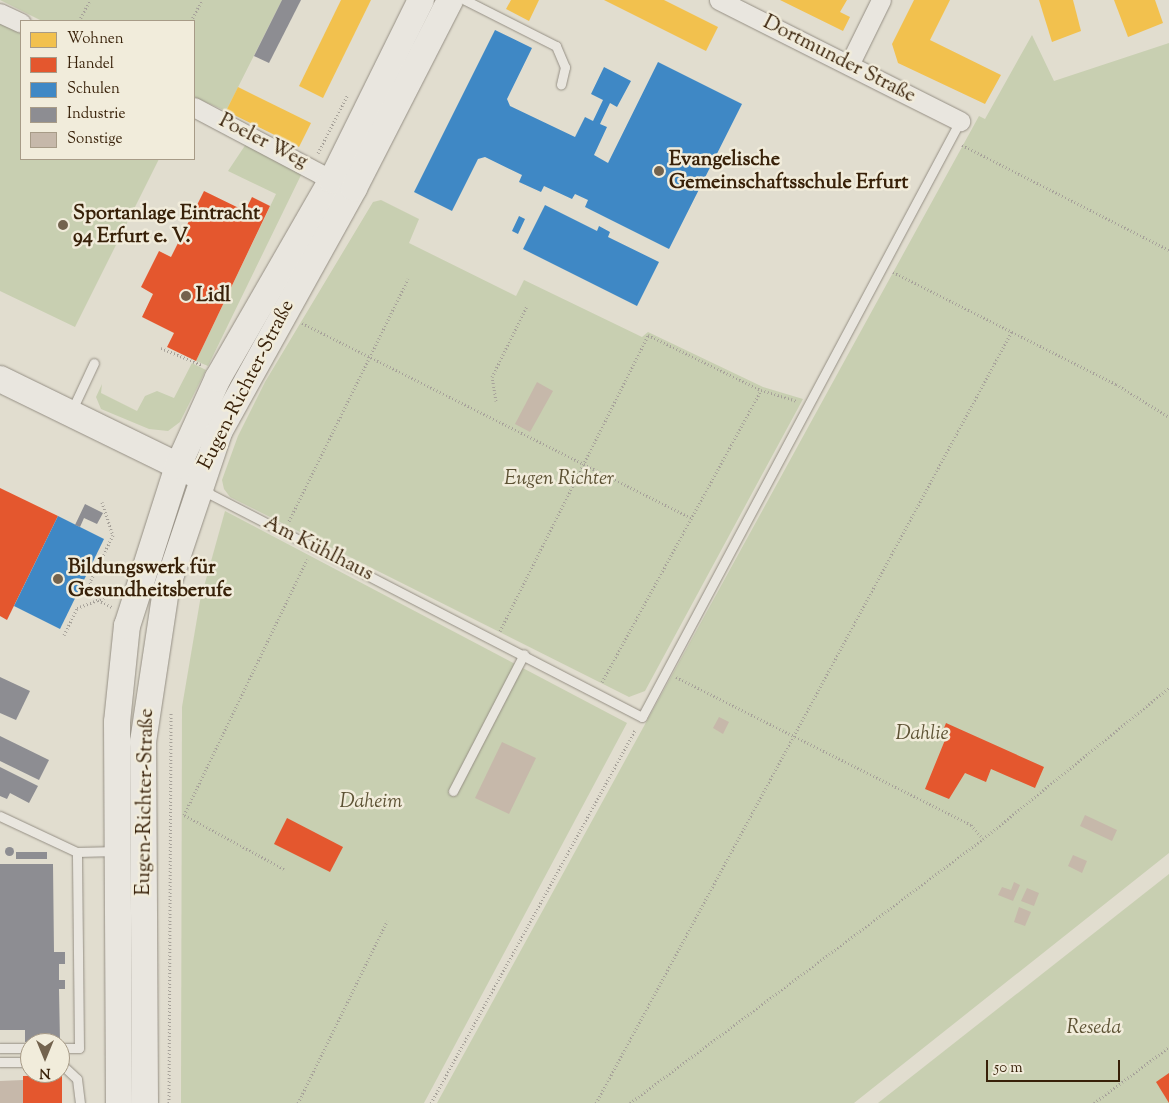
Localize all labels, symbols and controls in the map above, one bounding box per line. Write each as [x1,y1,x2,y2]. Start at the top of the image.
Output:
street label: Dortmunder Straße [759,11,919,109]
legend [20,20,195,160]
text: Wohnen [67,29,124,50]
text: Handel [67,54,114,75]
text: Schulen [67,79,120,100]
text: Industrie [67,104,125,125]
street label: Poeler Weg [215,109,311,175]
text: Sonstige [67,129,122,150]
place label: Evangelische Gemeinschaftsschule Erfurt [669,148,908,195]
marker: Evangelische Gemeinschaftsschule Erfurt [653,165,665,177]
place label: Sportanlage Eintracht 94 Erfurt e. V. [73,202,260,249]
marker: Sportanlage Eintracht 94 Erfurt e. V. [57,219,69,231]
place label: Lidl [196,284,231,308]
marker: Lidl [180,290,192,302]
street label: Eugen-Richter-Straße [194,296,300,474]
park label: Eugen Richter [504,467,614,491]
street label: Am Kühlhaus [259,511,377,587]
place label: Bildungswerk für Gesundheitsberufe [68,556,232,603]
marker: Bildungswerk für Gesundheitsberufe [52,573,64,585]
street label: Eugen-Richter-Straße [132,708,160,896]
park label: Dahlie [896,722,948,746]
park label: Daheim [340,790,402,814]
park label: Reseda [1066,1016,1122,1040]
north arrow [20,1033,70,1083]
scale bar [989,1050,1123,1082]
text: 50 m [994,1058,1023,1079]
text: N [39,1062,51,1082]

